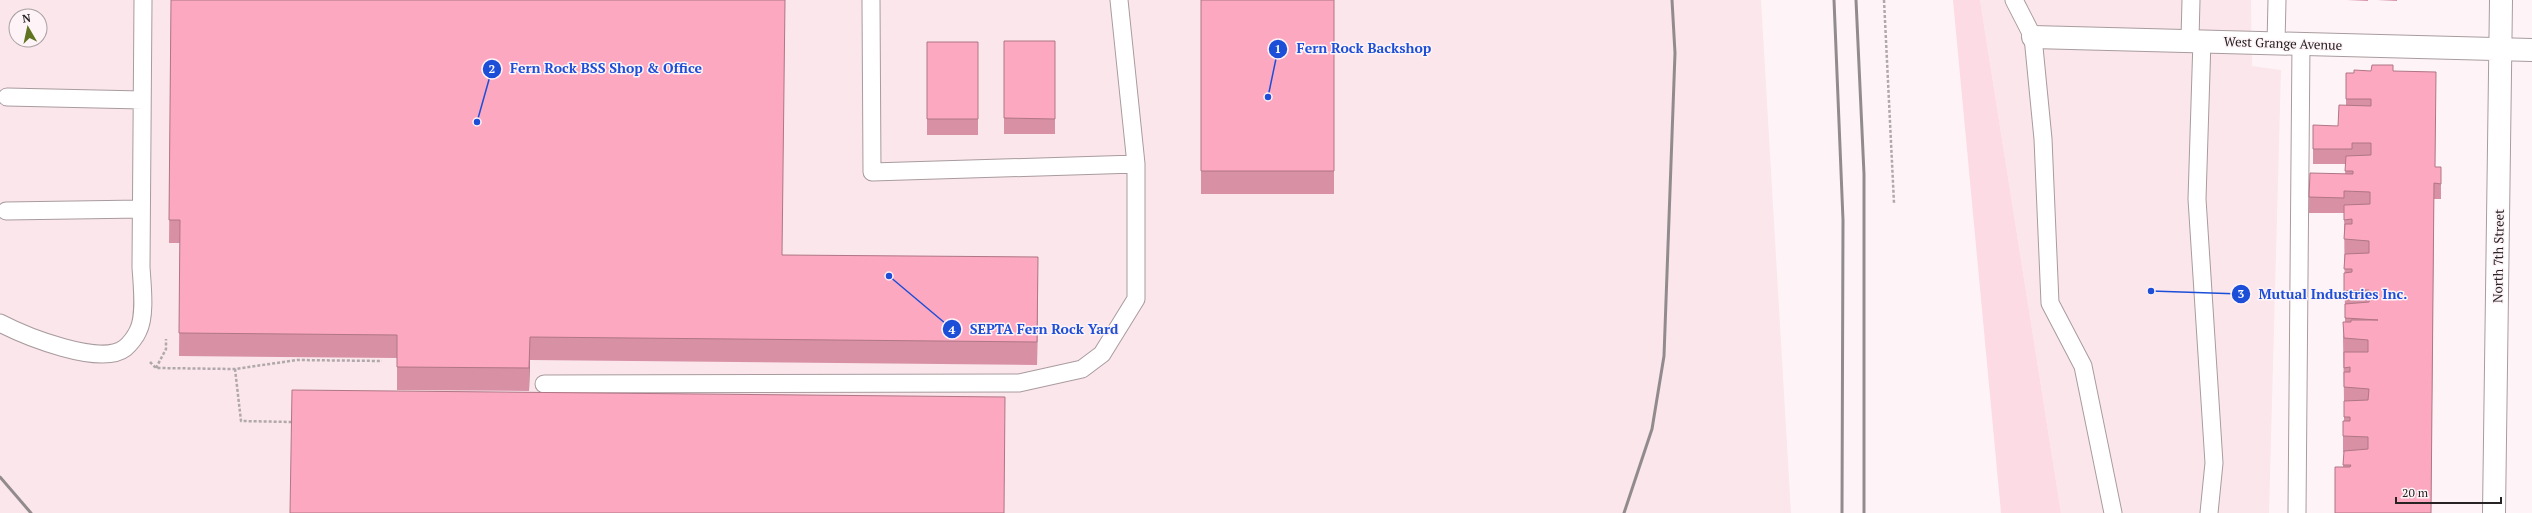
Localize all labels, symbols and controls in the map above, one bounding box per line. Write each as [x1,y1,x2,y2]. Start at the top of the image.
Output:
north arrow [8,8,48,48]
text: N [21,10,32,26]
street label: West Grange Avenue [2223,32,2343,54]
callout: Fern Rock Backshop [1268,36,1439,62]
text: Fern Rock Backshop [1297,38,1432,57]
text: 1 [1275,41,1281,56]
callout: Fern Rock BSS Shop & Office [482,56,710,82]
text: Fern Rock BSS Shop & Office [510,58,703,77]
text: 2 [489,61,496,76]
street label: North 7th Street [2488,209,2508,303]
callout: Mutual Industries Inc. [2231,281,2416,307]
text: Mutual Industries Inc. [2259,284,2407,303]
text: 3 [2238,286,2245,301]
callout: SEPTA Fern Rock Yard [942,316,1127,342]
text: SEPTA Fern Rock Yard [970,319,1119,338]
text: 4 [949,322,956,337]
scale bar [2396,479,2501,505]
text: 20 m [2402,485,2429,500]

